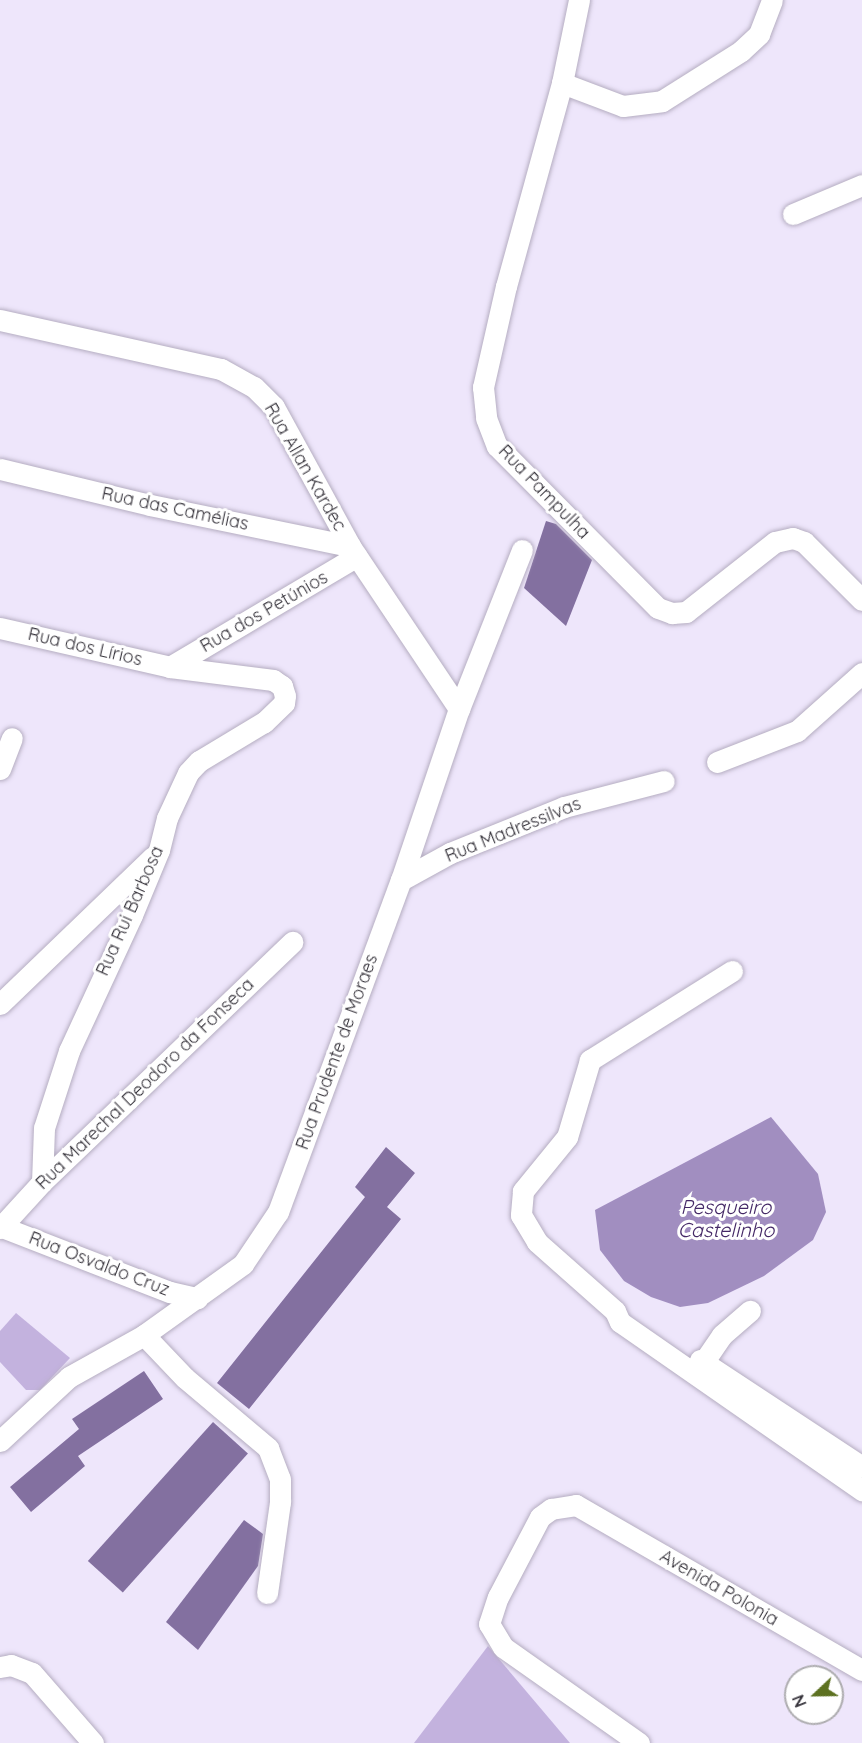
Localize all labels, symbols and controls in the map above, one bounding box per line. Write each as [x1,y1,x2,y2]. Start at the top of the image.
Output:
street label: Rua Allan Kardec [260,399,350,535]
street label: Rua Pampulha [494,441,594,543]
street label: Rua das Camélias [100,483,250,535]
street label: Rua dos Petúnios [196,567,332,657]
street label: Rua dos Lírios [26,623,144,671]
street label: Rua Madressilvas [442,793,584,867]
street label: Rua Rui Barbosa [92,843,168,979]
street label: Rua Prudente de Moraes [292,951,382,1153]
street label: Rua Marechal Deodoro da Fonseca [31,974,259,1194]
water label: Pesqueiro Castelinho [678,1195,774,1242]
street label: Rua Osvaldo Cruz [26,1227,172,1301]
street label: Avenida Polonia [656,1545,782,1631]
north arrow [784,1665,844,1725]
text: N [788,1692,811,1710]

